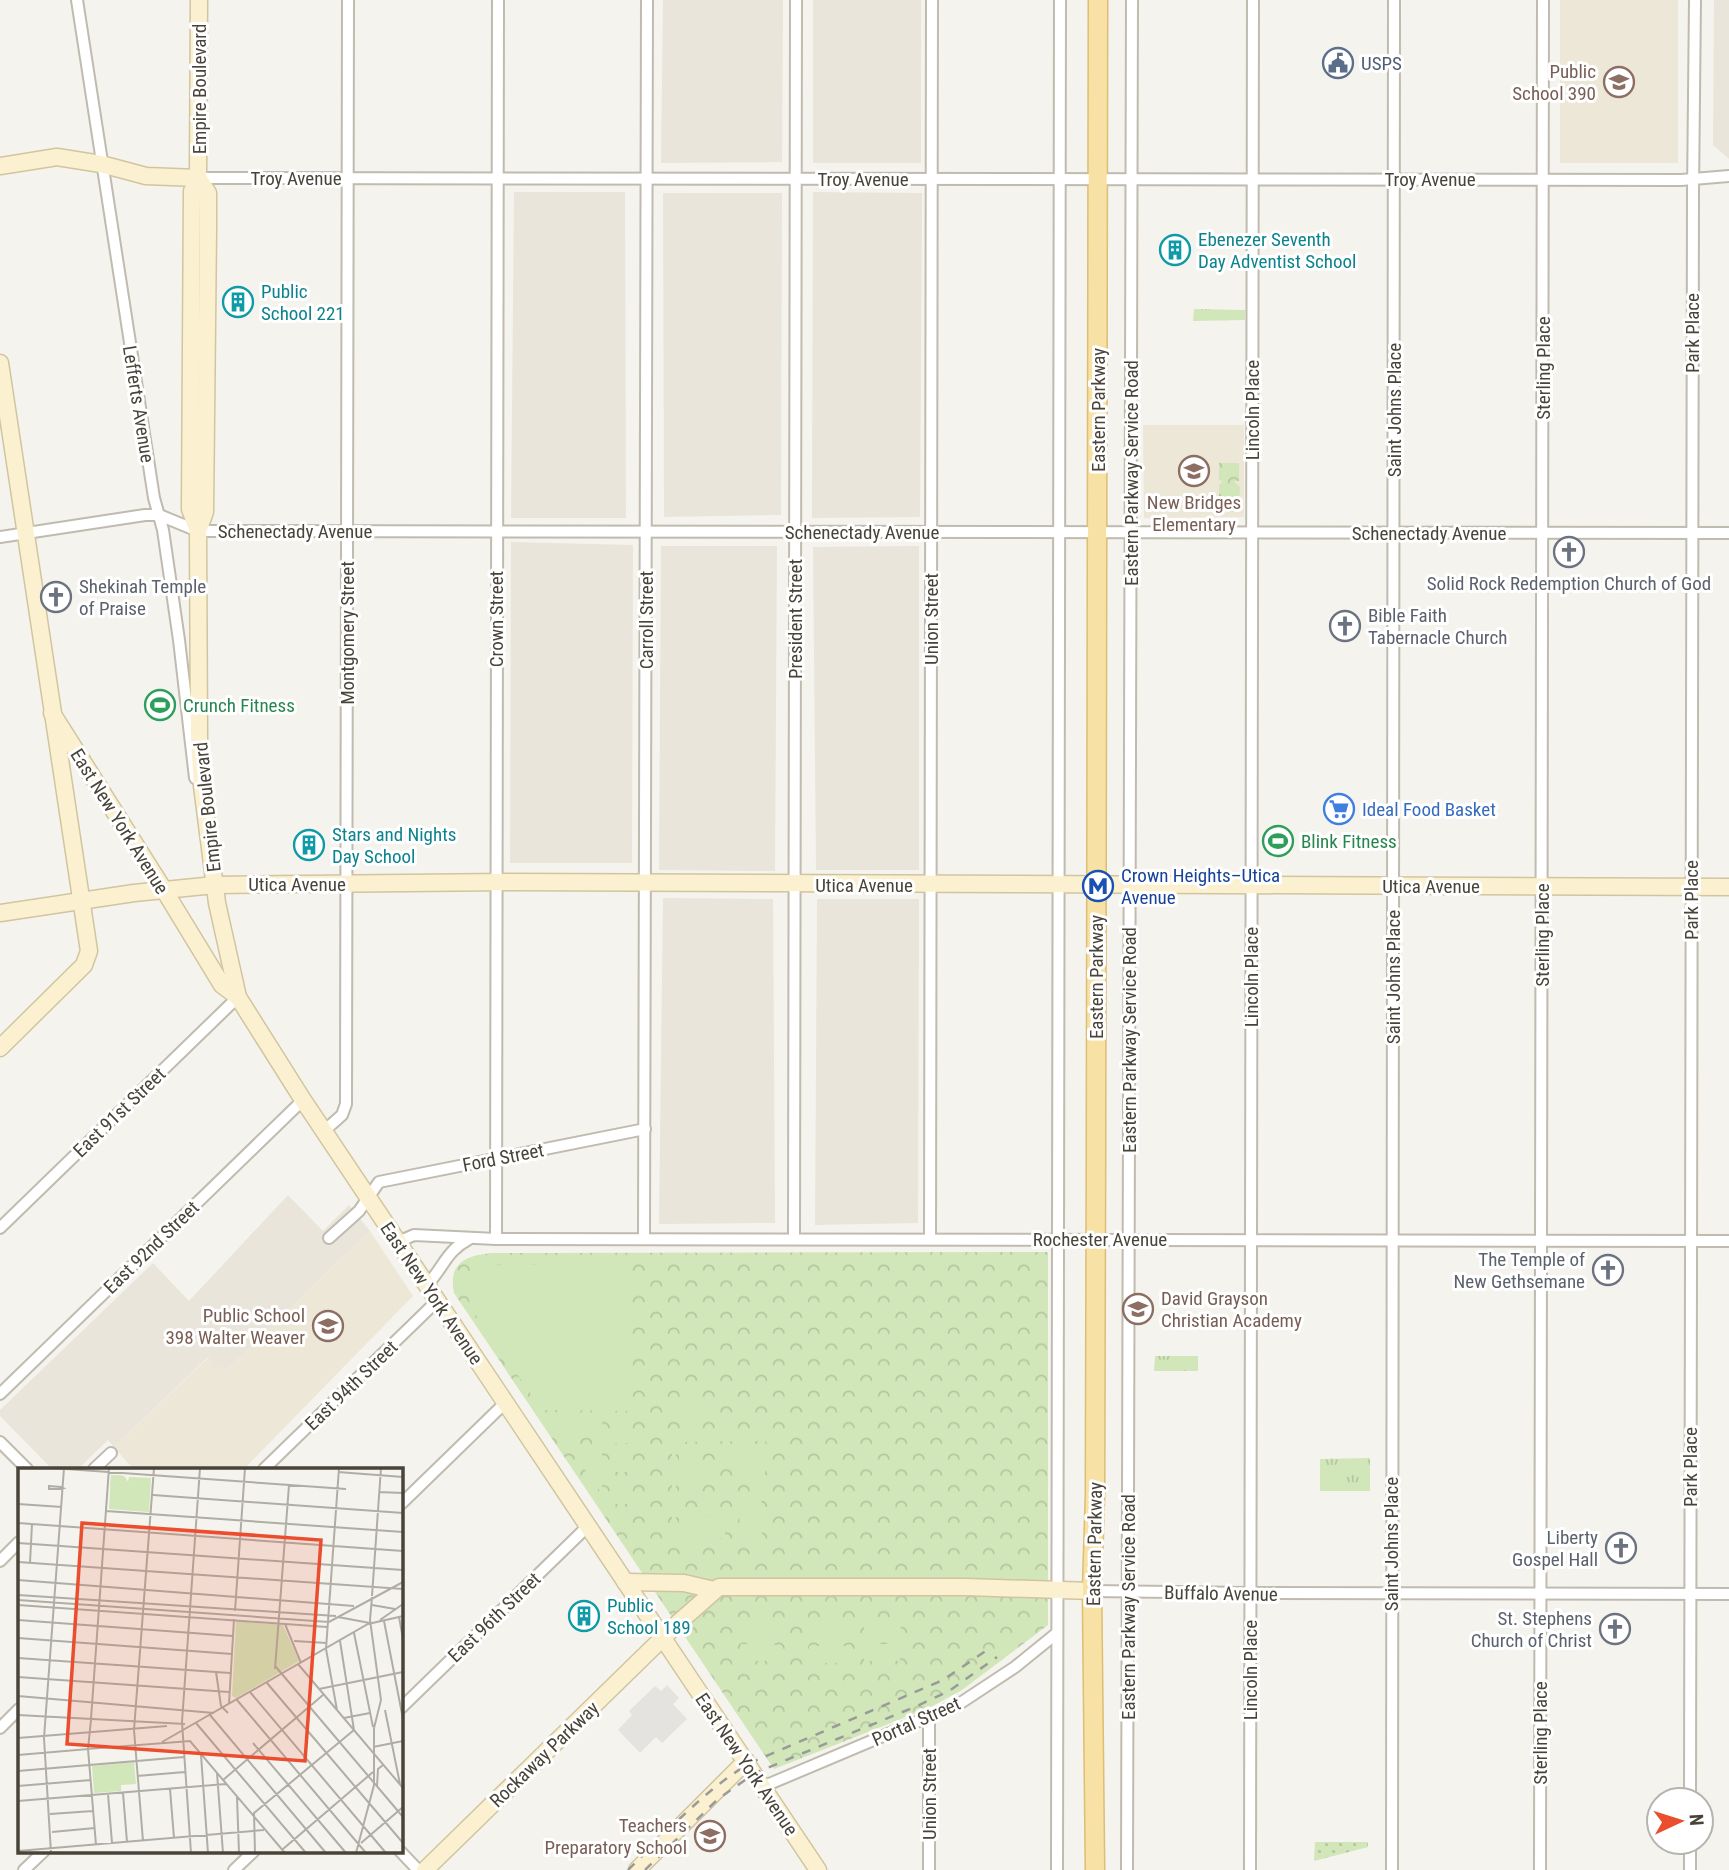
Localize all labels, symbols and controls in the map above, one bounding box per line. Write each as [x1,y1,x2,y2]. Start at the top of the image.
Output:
street label: Empire Boulevard [188,24,211,154]
public building icon: USPS [1321,46,1355,80]
place label: USPS [1361,52,1402,75]
place label: Public School 390 [1512,60,1596,105]
school or university icon: Public School 390 [1602,65,1636,99]
street label: Troy Avenue [250,167,342,190]
street label: Troy Avenue [817,168,909,191]
street label: Troy Avenue [1384,168,1476,191]
place label: Ebenezer Seventh Day Adventist School [1198,228,1356,273]
building icon: Ebenezer Seventh Day Adventist School [1158,233,1192,267]
place label: Public School 221 [261,280,345,325]
building icon: Public School 221 [221,285,255,319]
street label: Park Place [1681,293,1704,373]
street label: Sterling Place [1532,316,1555,420]
street label: Saint Johns Place [1383,343,1406,477]
street label: Lefferts Avenue [118,344,159,464]
street label: Eastern Parkway [1087,348,1110,472]
street label: Eastern Parkway Service Road [1120,360,1143,586]
street label: Lincoln Place [1241,360,1264,460]
school or university icon: New Bridges Elementary [1177,454,1211,488]
place label: New Bridges Elementary [1147,491,1241,536]
street label: Schenectady Avenue [218,520,372,543]
street label: Schenectady Avenue [785,521,939,544]
street label: Schenectady Avenue [1352,522,1506,545]
church icon: Solid Rock Redemption Church of God [1552,535,1586,569]
street label: President Street [784,559,807,679]
street label: Montgomery Street [336,561,359,705]
street label: Crown Street [485,571,508,667]
street label: Carroll Street [635,571,658,669]
place label: Solid Rock Redemption Church of God [1427,572,1711,595]
street label: Union Street [920,573,943,665]
place label: Shekinah Temple of Praise [79,575,206,620]
church icon: Shekinah Temple of Praise [39,580,73,614]
place label: Bible Faith Tabernacle Church [1368,604,1507,649]
church icon: Bible Faith Tabernacle Church [1328,609,1362,643]
sports icon: Crunch Fitness [143,688,177,722]
place label: Crunch Fitness [183,694,295,717]
street label: Empire Boulevard [189,741,226,873]
street label: East New York Avenue [66,744,174,898]
supermarket icon: Ideal Food Basket [1322,792,1356,826]
place label: Ideal Food Basket [1362,798,1496,821]
place label: Stars and Nights Day School [332,823,456,868]
sports icon: Blink Fitness [1261,824,1295,858]
building icon: Stars and Nights Day School [292,828,326,862]
place label: Blink Fitness [1301,830,1397,853]
street label: Park Place [1680,860,1703,940]
place label: Crown Heights–Utica Avenue [1121,864,1280,909]
metro station icon: Crown Heights–Utica Avenue [1081,869,1115,903]
street label: Utica Avenue [248,873,346,896]
street label: Utica Avenue [815,874,913,897]
street label: Utica Avenue [1382,875,1480,898]
street label: Sterling Place [1531,883,1554,987]
street label: Saint Johns Place [1382,910,1405,1044]
street label: Eastern Parkway [1085,915,1108,1039]
street label: Eastern Parkway Service Road [1118,927,1141,1153]
street label: Lincoln Place [1240,927,1263,1027]
street label: East 91st Street [69,1063,170,1162]
street label: Ford Street [460,1138,546,1177]
street label: East 92nd Street [99,1196,204,1299]
street label: East New York Avenue [375,1218,488,1369]
street label: Rochester Avenue [1033,1228,1167,1251]
place label: The Temple of New Gethsemane [1454,1248,1585,1293]
church icon: The Temple of New Gethsemane [1591,1253,1625,1287]
place label: David Grayson Christian Academy [1161,1287,1302,1332]
school or university icon: David Grayson Christian Academy [1121,1292,1155,1326]
place label: Public School 398 Walter Weaver [165,1304,305,1349]
school or university icon: Public School 398 Walter Weaver [311,1309,345,1343]
street label: East 94th Street [300,1336,402,1435]
street label: Park Place [1679,1427,1702,1507]
inset map [18,1468,402,1853]
street label: Saint Johns Place [1380,1477,1403,1611]
street label: Eastern Parkway [1082,1482,1107,1606]
street label: Eastern Parkway Service Road [1117,1494,1140,1720]
place label: Liberty Gospel Hall [1512,1526,1598,1571]
church icon: Liberty Gospel Hall [1604,1531,1638,1565]
street label: East 96th Street [443,1568,545,1667]
street label: Buffalo Avenue [1164,1581,1278,1606]
place label: Public School 189 [607,1594,691,1639]
building icon: Public School 189 [567,1599,601,1633]
place label: St. Stephens Church of Christ [1471,1607,1592,1652]
church icon: St. Stephens Church of Christ [1598,1612,1632,1646]
street label: Lincoln Place [1239,1620,1262,1720]
street label: Sterling Place [1529,1681,1552,1785]
street label: East New York Avenue [690,1689,803,1840]
street label: Portal Street [869,1692,964,1751]
street label: Rockaway Parkway [485,1696,604,1812]
street label: Union Street [918,1748,941,1840]
north arrow [1645,1786,1715,1856]
text: N [1685,1813,1708,1826]
place label: Teachers Preparatory School [545,1814,687,1859]
school or university icon: Teachers Preparatory School [693,1819,727,1853]

